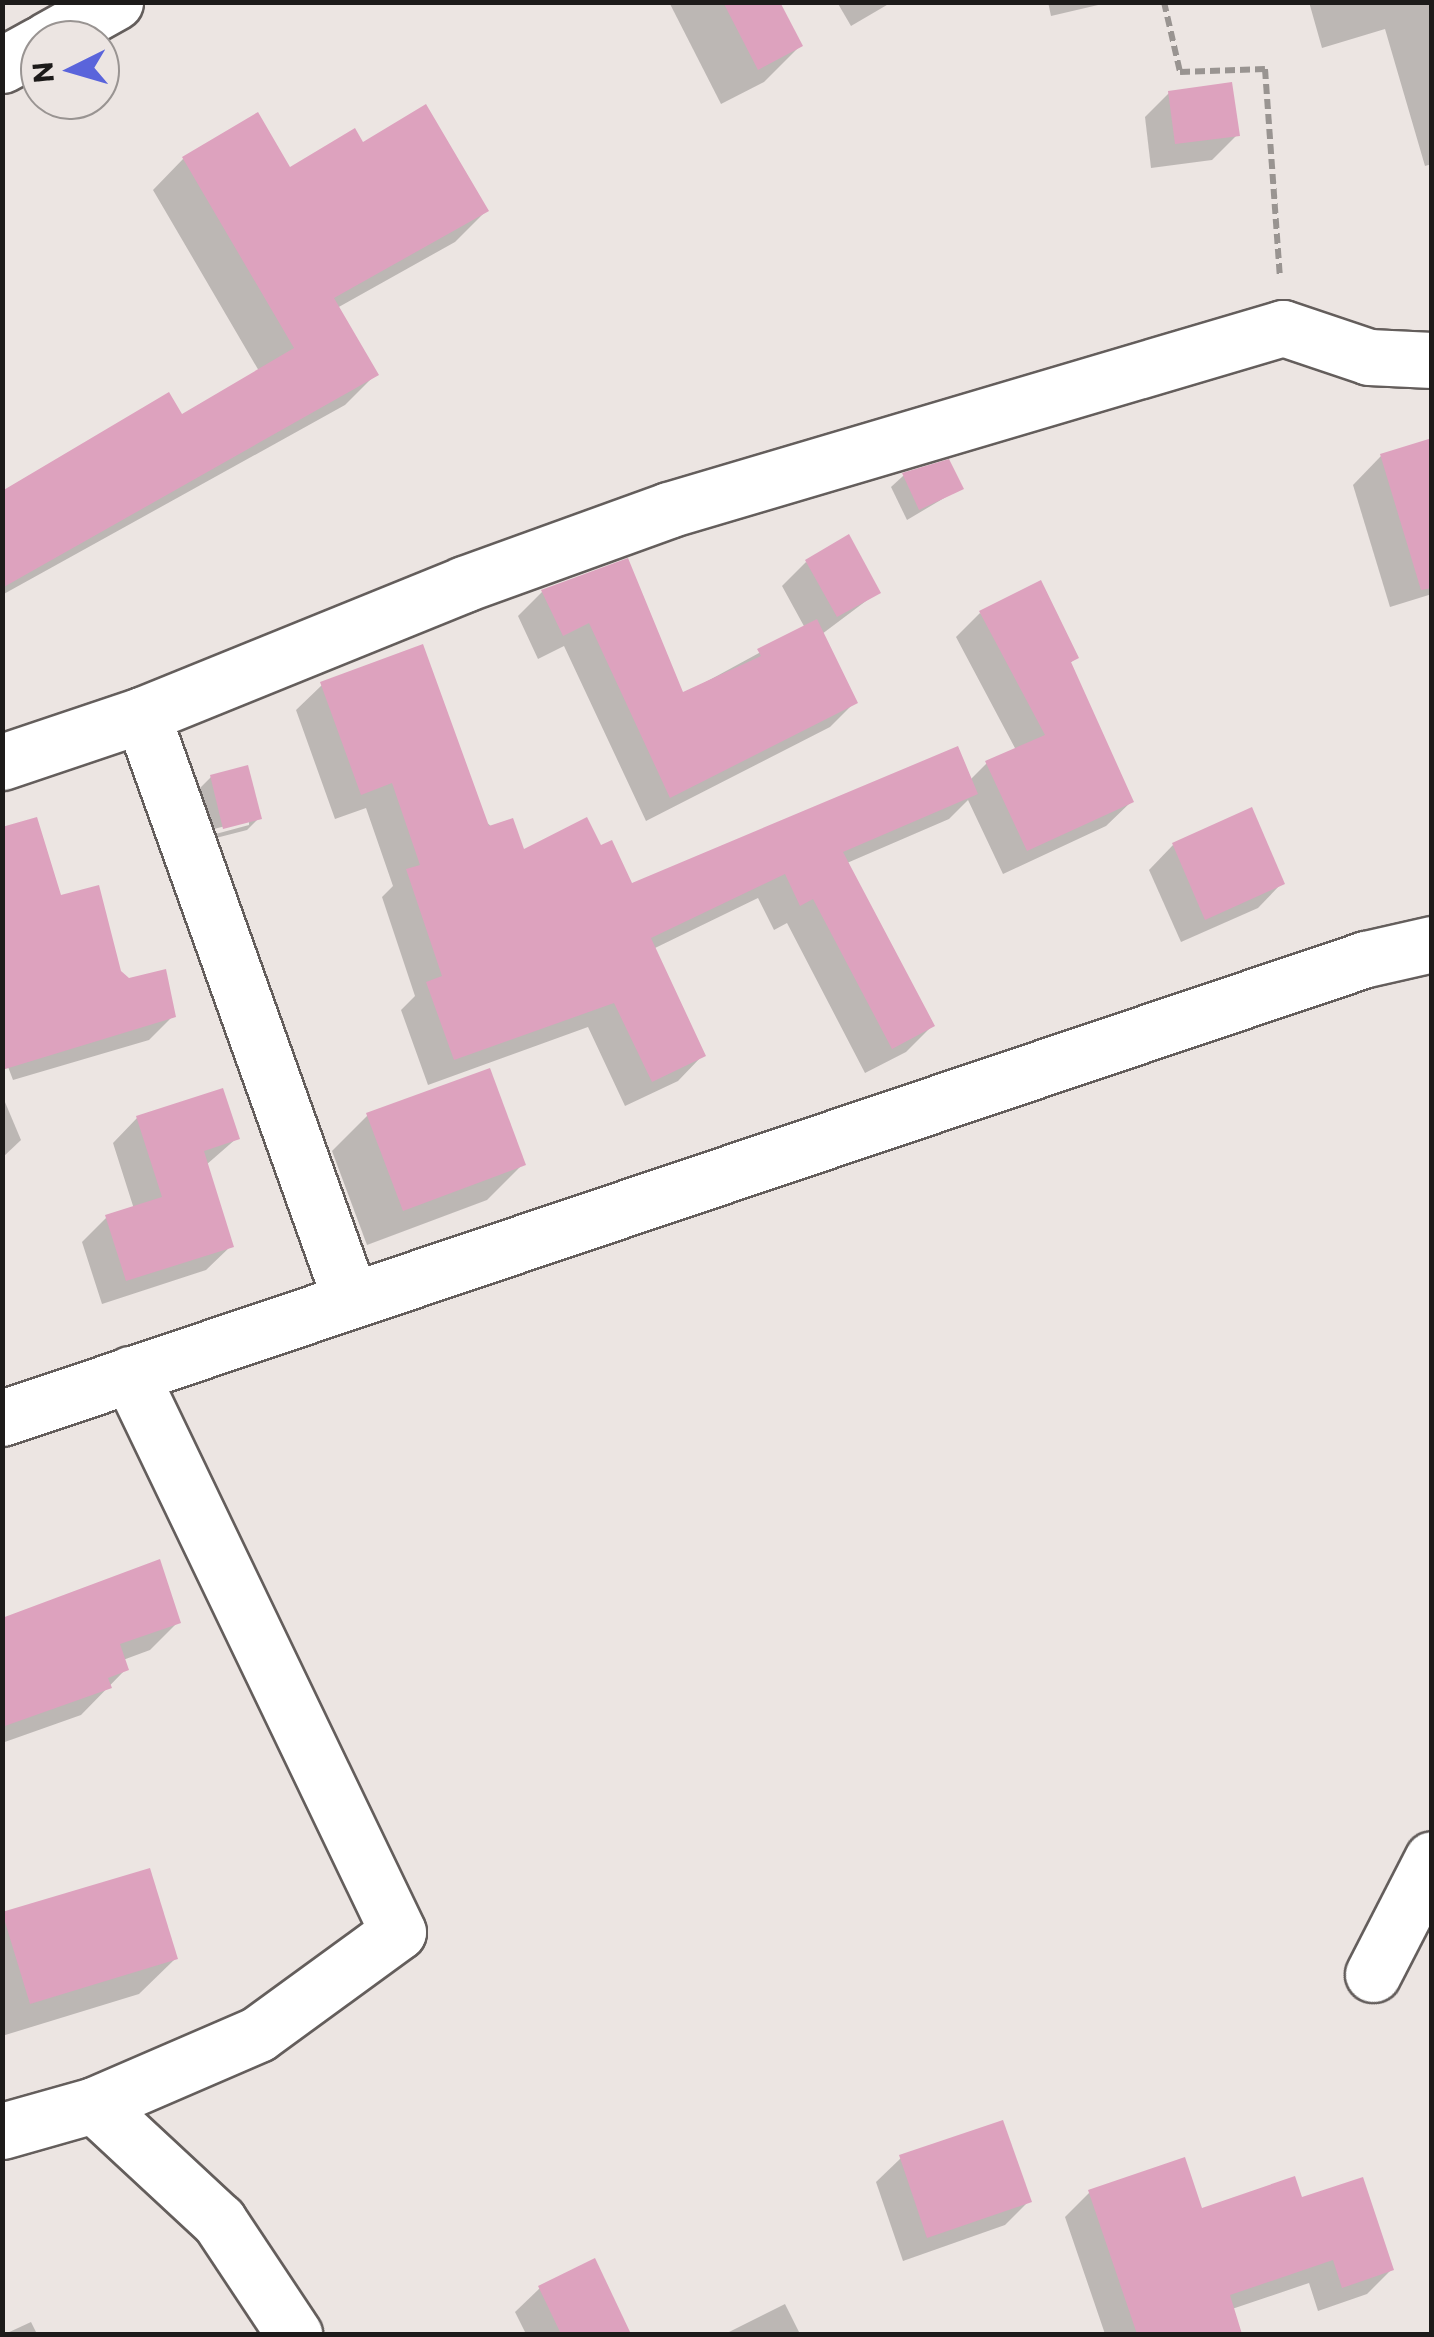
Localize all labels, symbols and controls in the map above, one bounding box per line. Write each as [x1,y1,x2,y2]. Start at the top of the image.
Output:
north arrow [20,20,120,120]
text: N [24,60,60,84]

